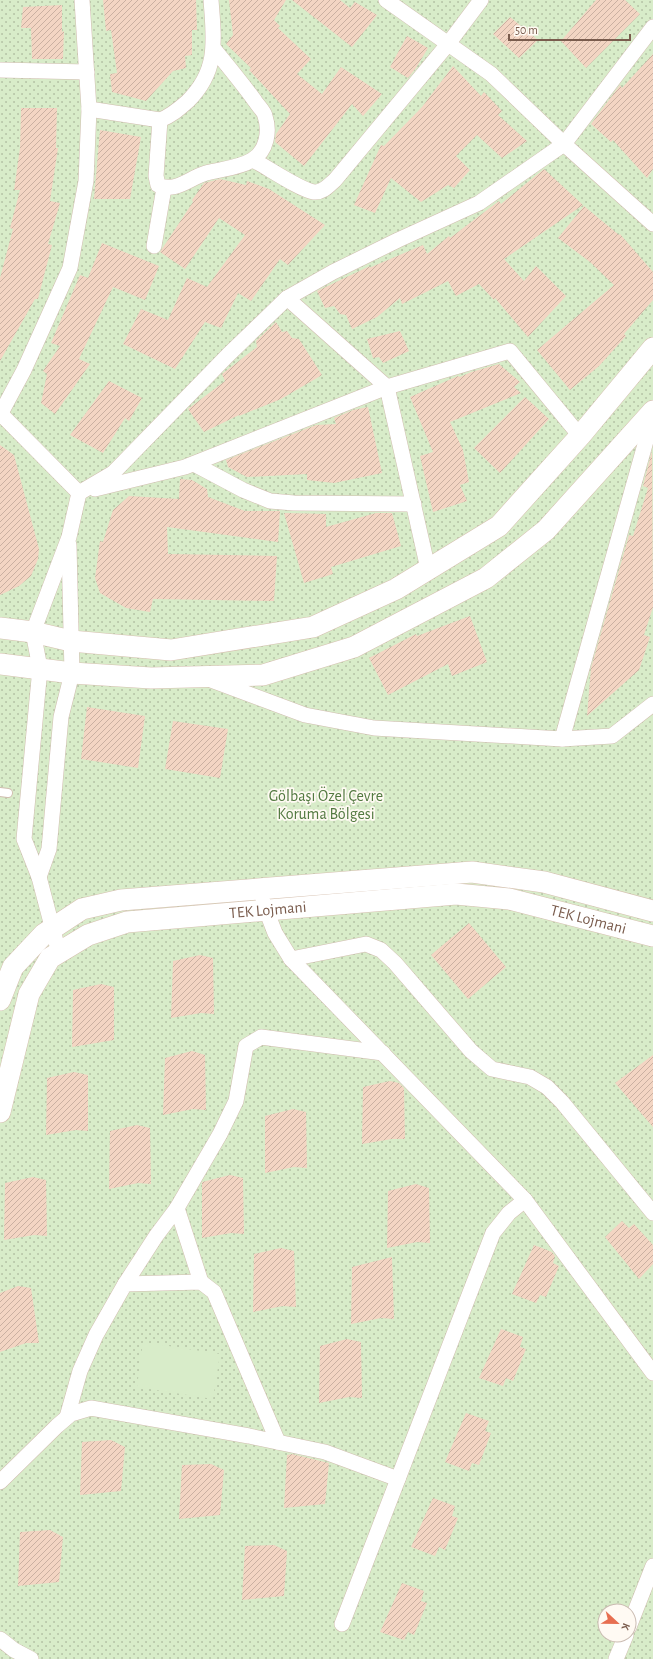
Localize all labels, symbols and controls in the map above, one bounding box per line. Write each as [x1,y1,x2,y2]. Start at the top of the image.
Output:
scale bar [509,16,630,42]
text: 50 m [515,24,538,36]
park label: Gölbaşı Özel Çevre Koruma Bölgesi [269,786,383,822]
street label: TEK Lojmani [228,899,307,921]
street label: TEK Lojmani [549,902,628,937]
north arrow [597,1603,637,1643]
text: K [619,1622,632,1632]

